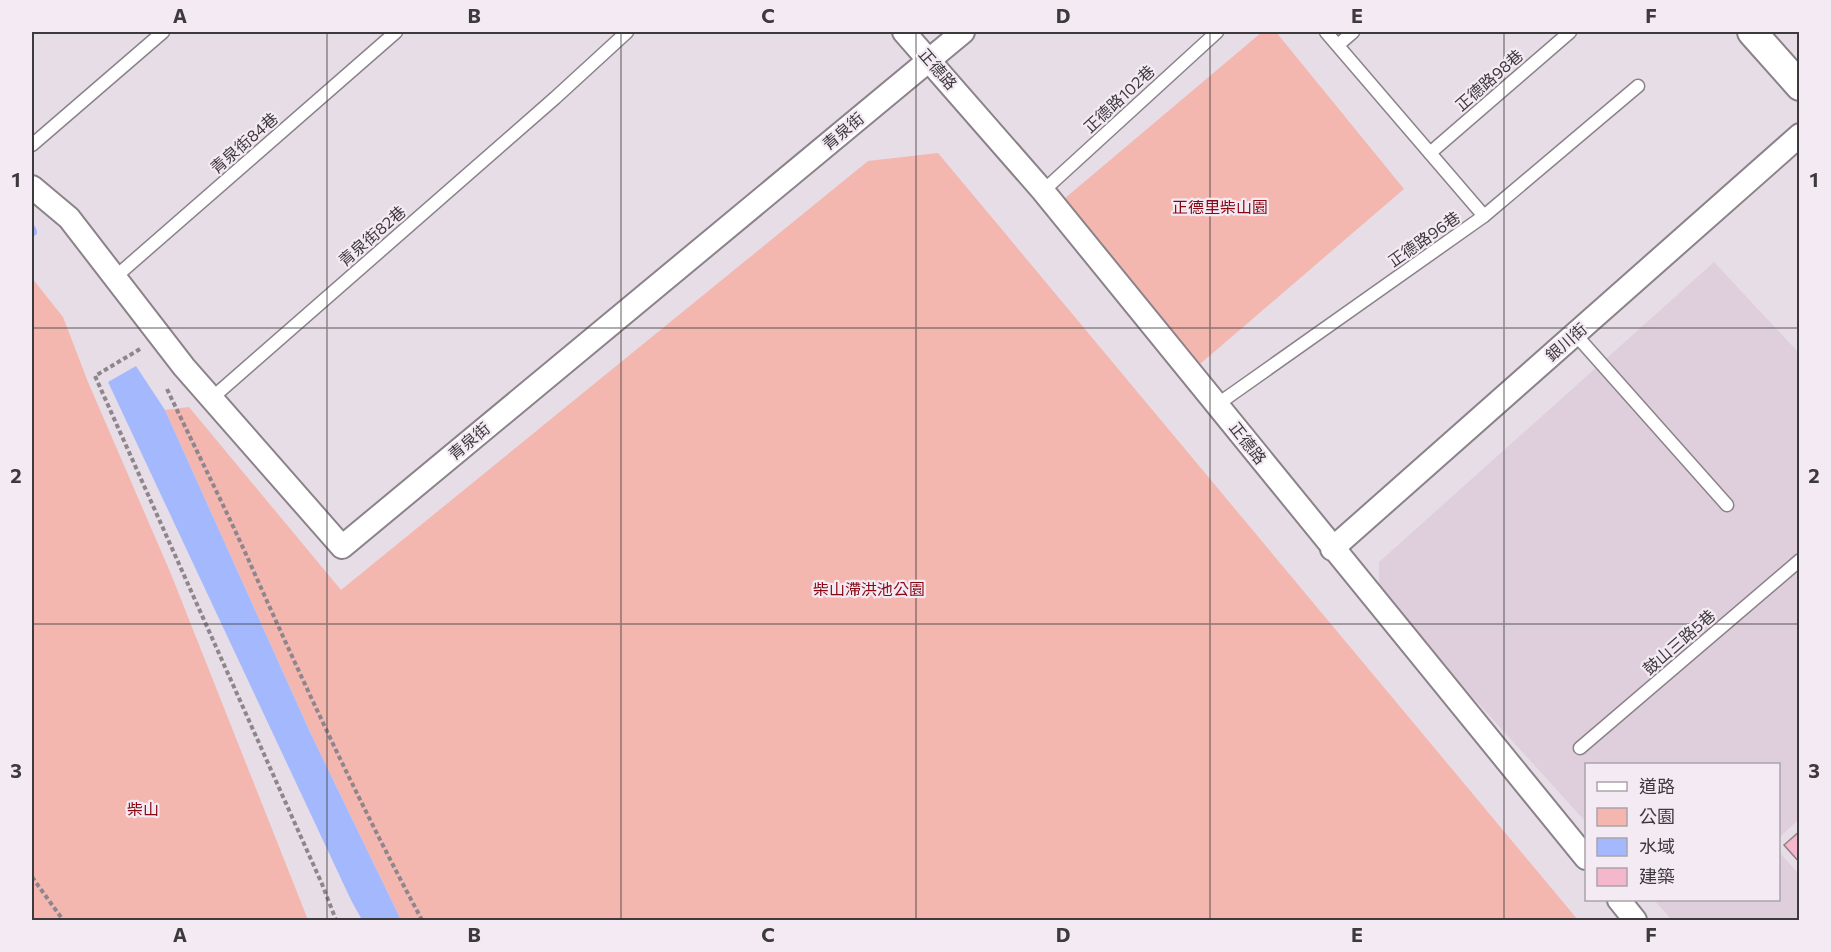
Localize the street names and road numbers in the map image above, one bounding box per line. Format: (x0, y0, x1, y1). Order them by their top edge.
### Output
street label: 正德路 (915, 44, 961, 93)
street label: 正德路98巷 (1451, 45, 1526, 114)
street label: 正德路102巷 (1079, 61, 1158, 136)
street label: 青泉街84巷 (206, 108, 281, 177)
street label: 青泉街 (818, 108, 867, 153)
street label: 青泉街82巷 (334, 201, 409, 270)
street label: 正德路96巷 (1384, 207, 1463, 270)
street label: 銀川街 (1541, 319, 1590, 365)
street label: 青泉街 (444, 418, 493, 463)
street label: 正德路 (1226, 418, 1271, 467)
street label: 鼓山三路5巷 (1639, 605, 1719, 678)

